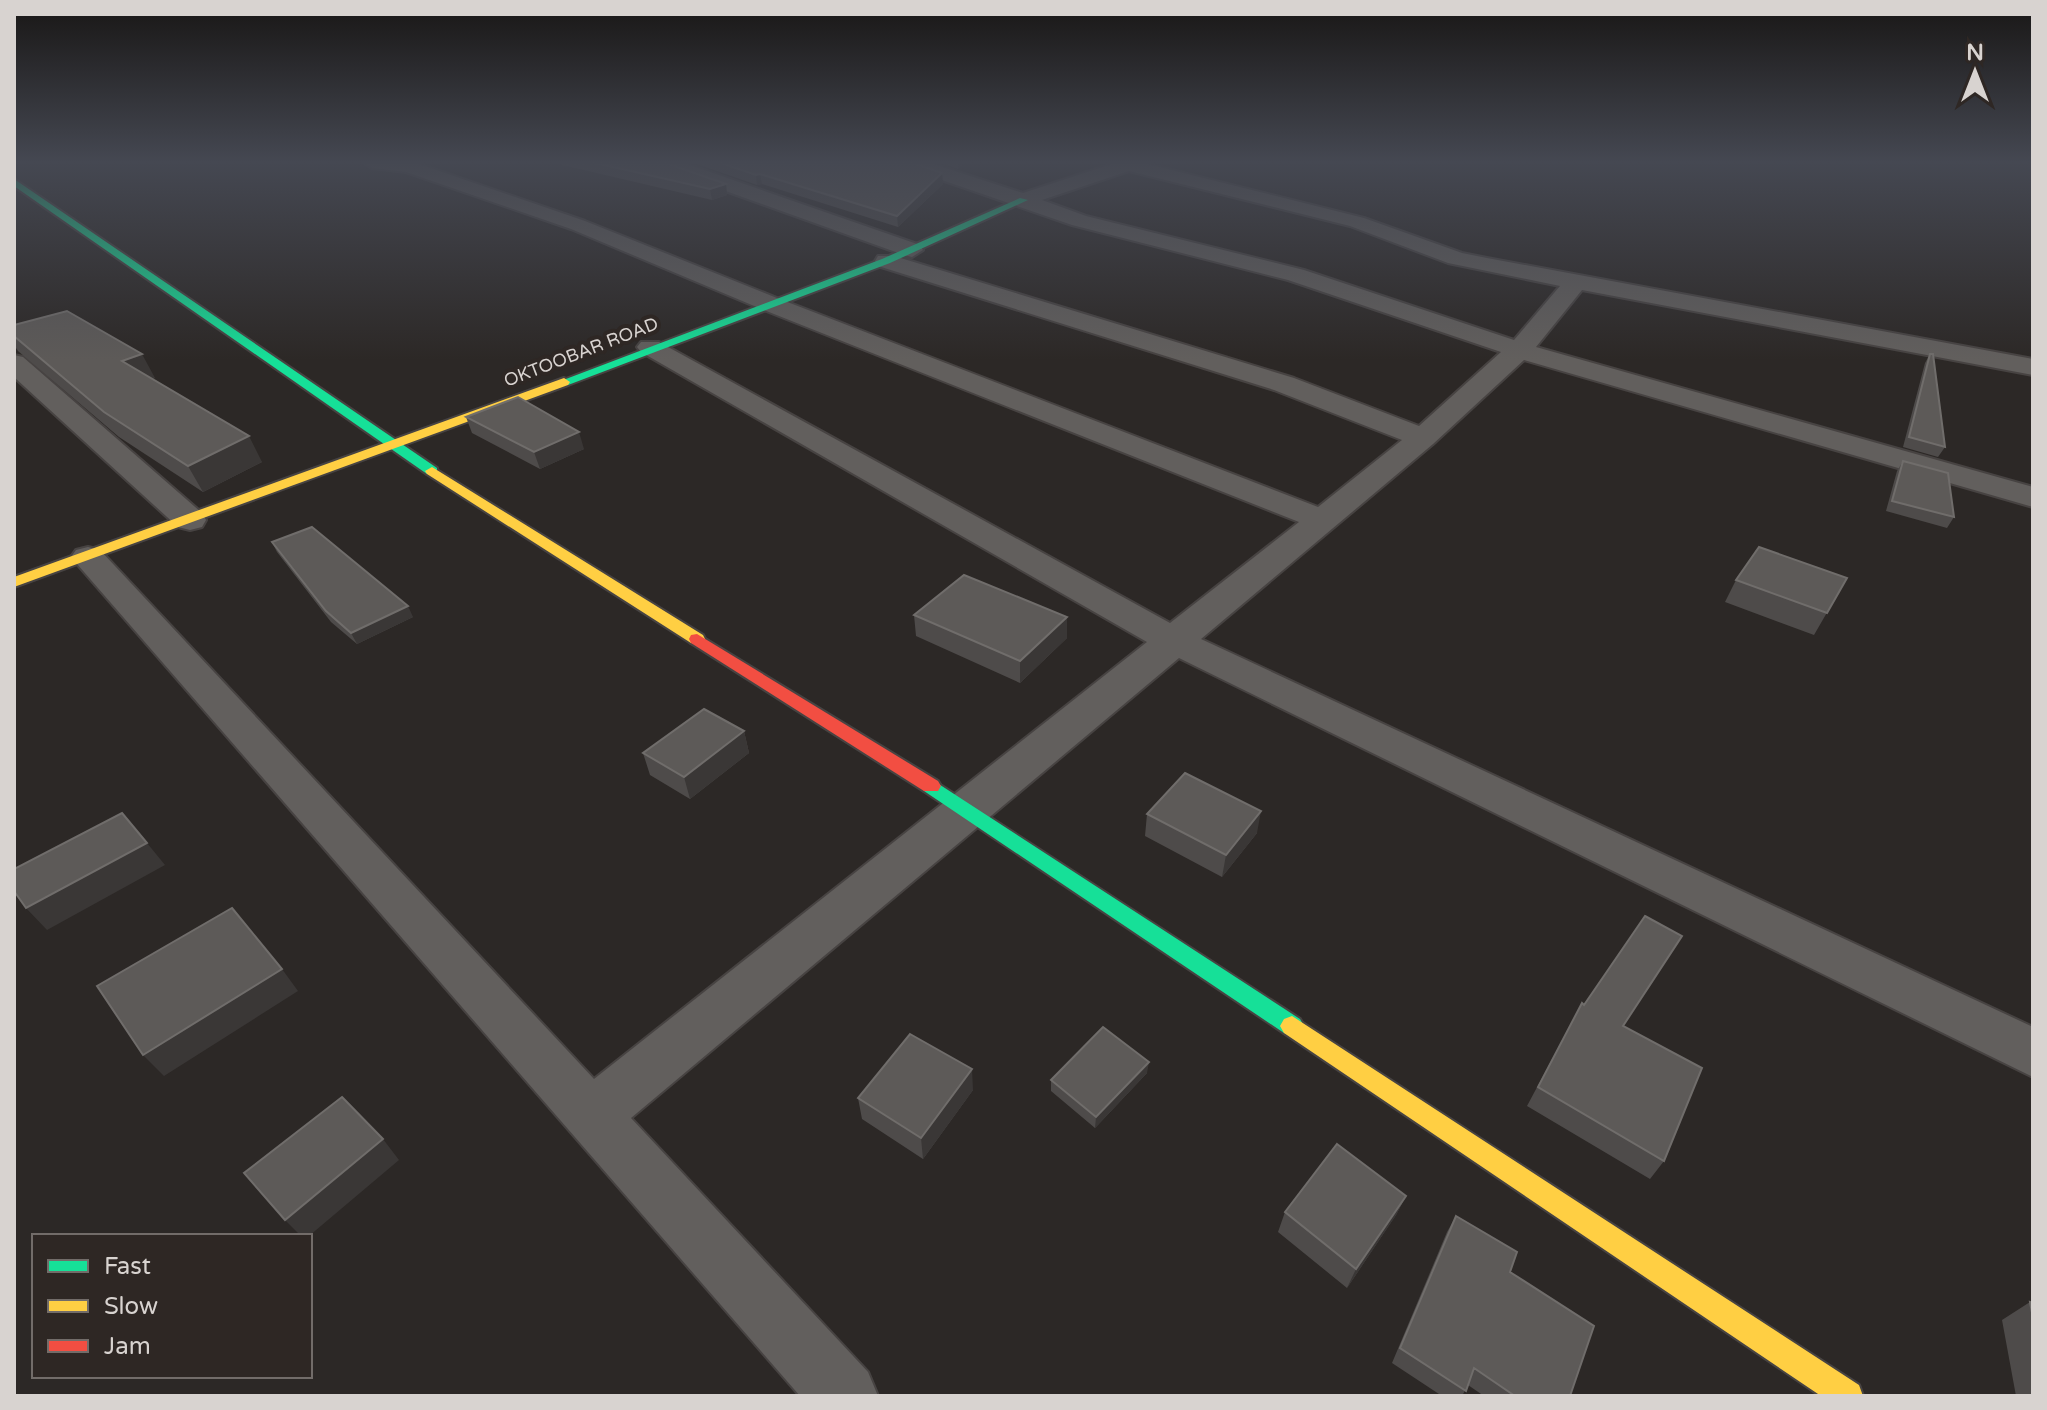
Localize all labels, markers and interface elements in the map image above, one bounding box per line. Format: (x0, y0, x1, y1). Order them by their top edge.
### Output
north arrow (1935, 32, 2015, 112)
text: N (1966, 40, 1984, 66)
street label: OKTOOBAR ROAD (501, 312, 661, 392)
legend (32, 1234, 312, 1378)
text: Fast (104, 1252, 151, 1281)
text: Slow (104, 1292, 158, 1321)
text: Jam (104, 1332, 151, 1361)

